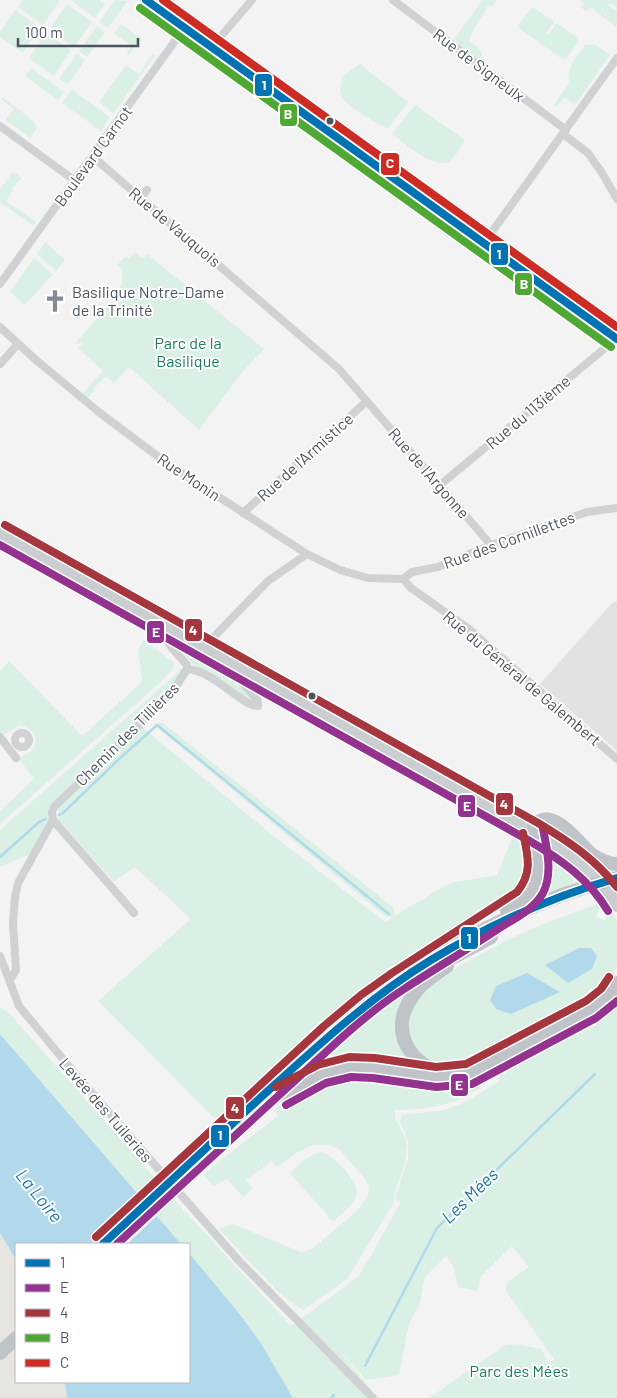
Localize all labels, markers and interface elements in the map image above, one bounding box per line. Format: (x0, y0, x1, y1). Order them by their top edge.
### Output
scale bar (18, 15, 138, 47)
text: 100 m (25, 23, 63, 41)
street label: Rue de Signeulx (430, 24, 529, 105)
line badge: 1 (254, 73, 273, 97)
text: 1 (262, 76, 267, 93)
street label: Boulevard Carnot (50, 102, 135, 209)
line badge: B (279, 103, 298, 127)
text: B (284, 105, 292, 122)
unlabelled marker (325, 116, 335, 126)
line badge: C (380, 152, 400, 176)
text: C (386, 154, 394, 171)
street label: Rue de Vauquois (126, 183, 225, 270)
line badge: 1 (490, 242, 509, 266)
text: 1 (497, 245, 502, 262)
line badge: B (514, 272, 533, 296)
text: B (520, 275, 528, 292)
place label: Basilique Notre-Dame de la Trinité (72, 282, 224, 319)
church icon: Basilique Notre-Dame de la Trinité (42, 288, 68, 314)
park label: Parc de la Basilique (154, 333, 222, 370)
street label: Rue du 113ième (482, 371, 574, 452)
street label: Rue de l'Armistice (253, 409, 357, 505)
street label: Rue de l'Argonne (385, 424, 474, 522)
street label: Rue Monin (154, 449, 224, 504)
street label: Rue des Cornillettes (441, 507, 577, 572)
street label: Rue du Général de Galembert (440, 606, 605, 749)
line badge: 4 (184, 618, 203, 642)
line badge: E (146, 620, 165, 644)
text: 4 (189, 621, 197, 638)
text: E (152, 623, 160, 640)
street label: Chemin des Tillières (71, 678, 182, 789)
unlabelled marker (307, 691, 317, 701)
line badge: 4 (495, 792, 514, 816)
line badge: E (457, 794, 476, 818)
text: 4 (500, 795, 508, 812)
text: E (463, 797, 471, 814)
line badge: 1 (460, 926, 479, 950)
text: 1 (467, 929, 472, 946)
street label: Levée des Tuileries (56, 1054, 157, 1166)
line badge: E (450, 1073, 469, 1097)
text: E (455, 1076, 463, 1093)
line badge: 4 (225, 1096, 245, 1120)
text: 4 (231, 1099, 239, 1116)
line badge: 1 (210, 1124, 230, 1148)
text: 1 (218, 1126, 223, 1143)
water label: Les Mées (436, 1163, 502, 1228)
water label: La Loire (12, 1164, 68, 1227)
legend (15, 1243, 190, 1383)
text: 1 (60, 1253, 65, 1271)
text: E (60, 1278, 69, 1296)
text: 4 (60, 1303, 68, 1321)
text: B (60, 1328, 69, 1346)
text: C (60, 1353, 69, 1371)
park label: Parc des Mées (470, 1361, 568, 1380)

